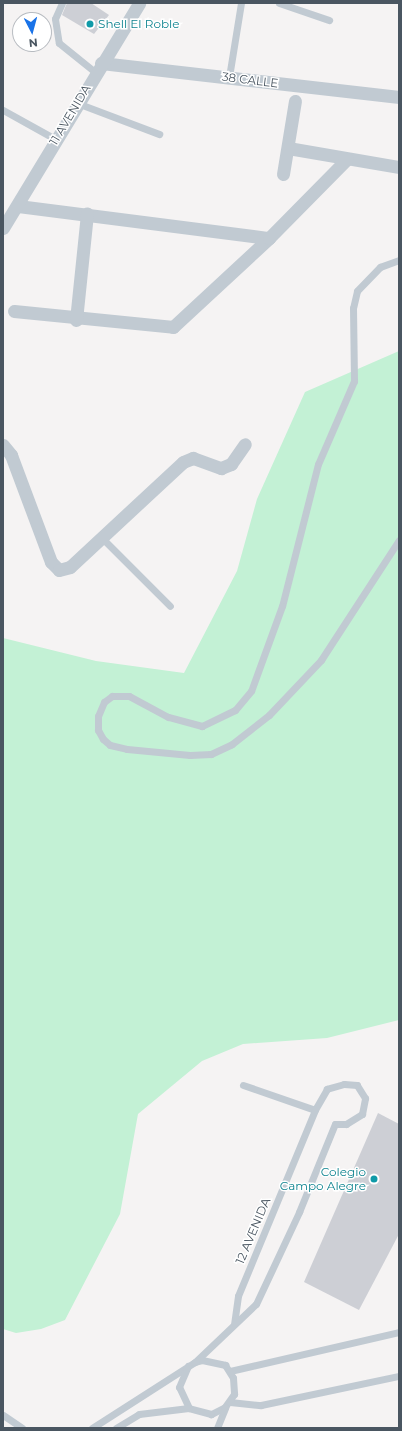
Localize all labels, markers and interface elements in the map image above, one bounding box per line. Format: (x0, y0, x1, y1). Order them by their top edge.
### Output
north arrow (12, 12, 52, 52)
place label: Shell El Roble (98, 17, 180, 31)
marker: Shell El Roble (85, 19, 95, 29)
text: N (28, 36, 38, 50)
street label: 38 CALLE (221, 69, 279, 91)
street label: 11 AVENIDA (46, 82, 94, 148)
place label: Colegio Campo Alegre (280, 1165, 366, 1193)
marker: Colegio Campo Alegre (369, 1174, 379, 1184)
street label: 12 AVENIDA (233, 1196, 273, 1266)

